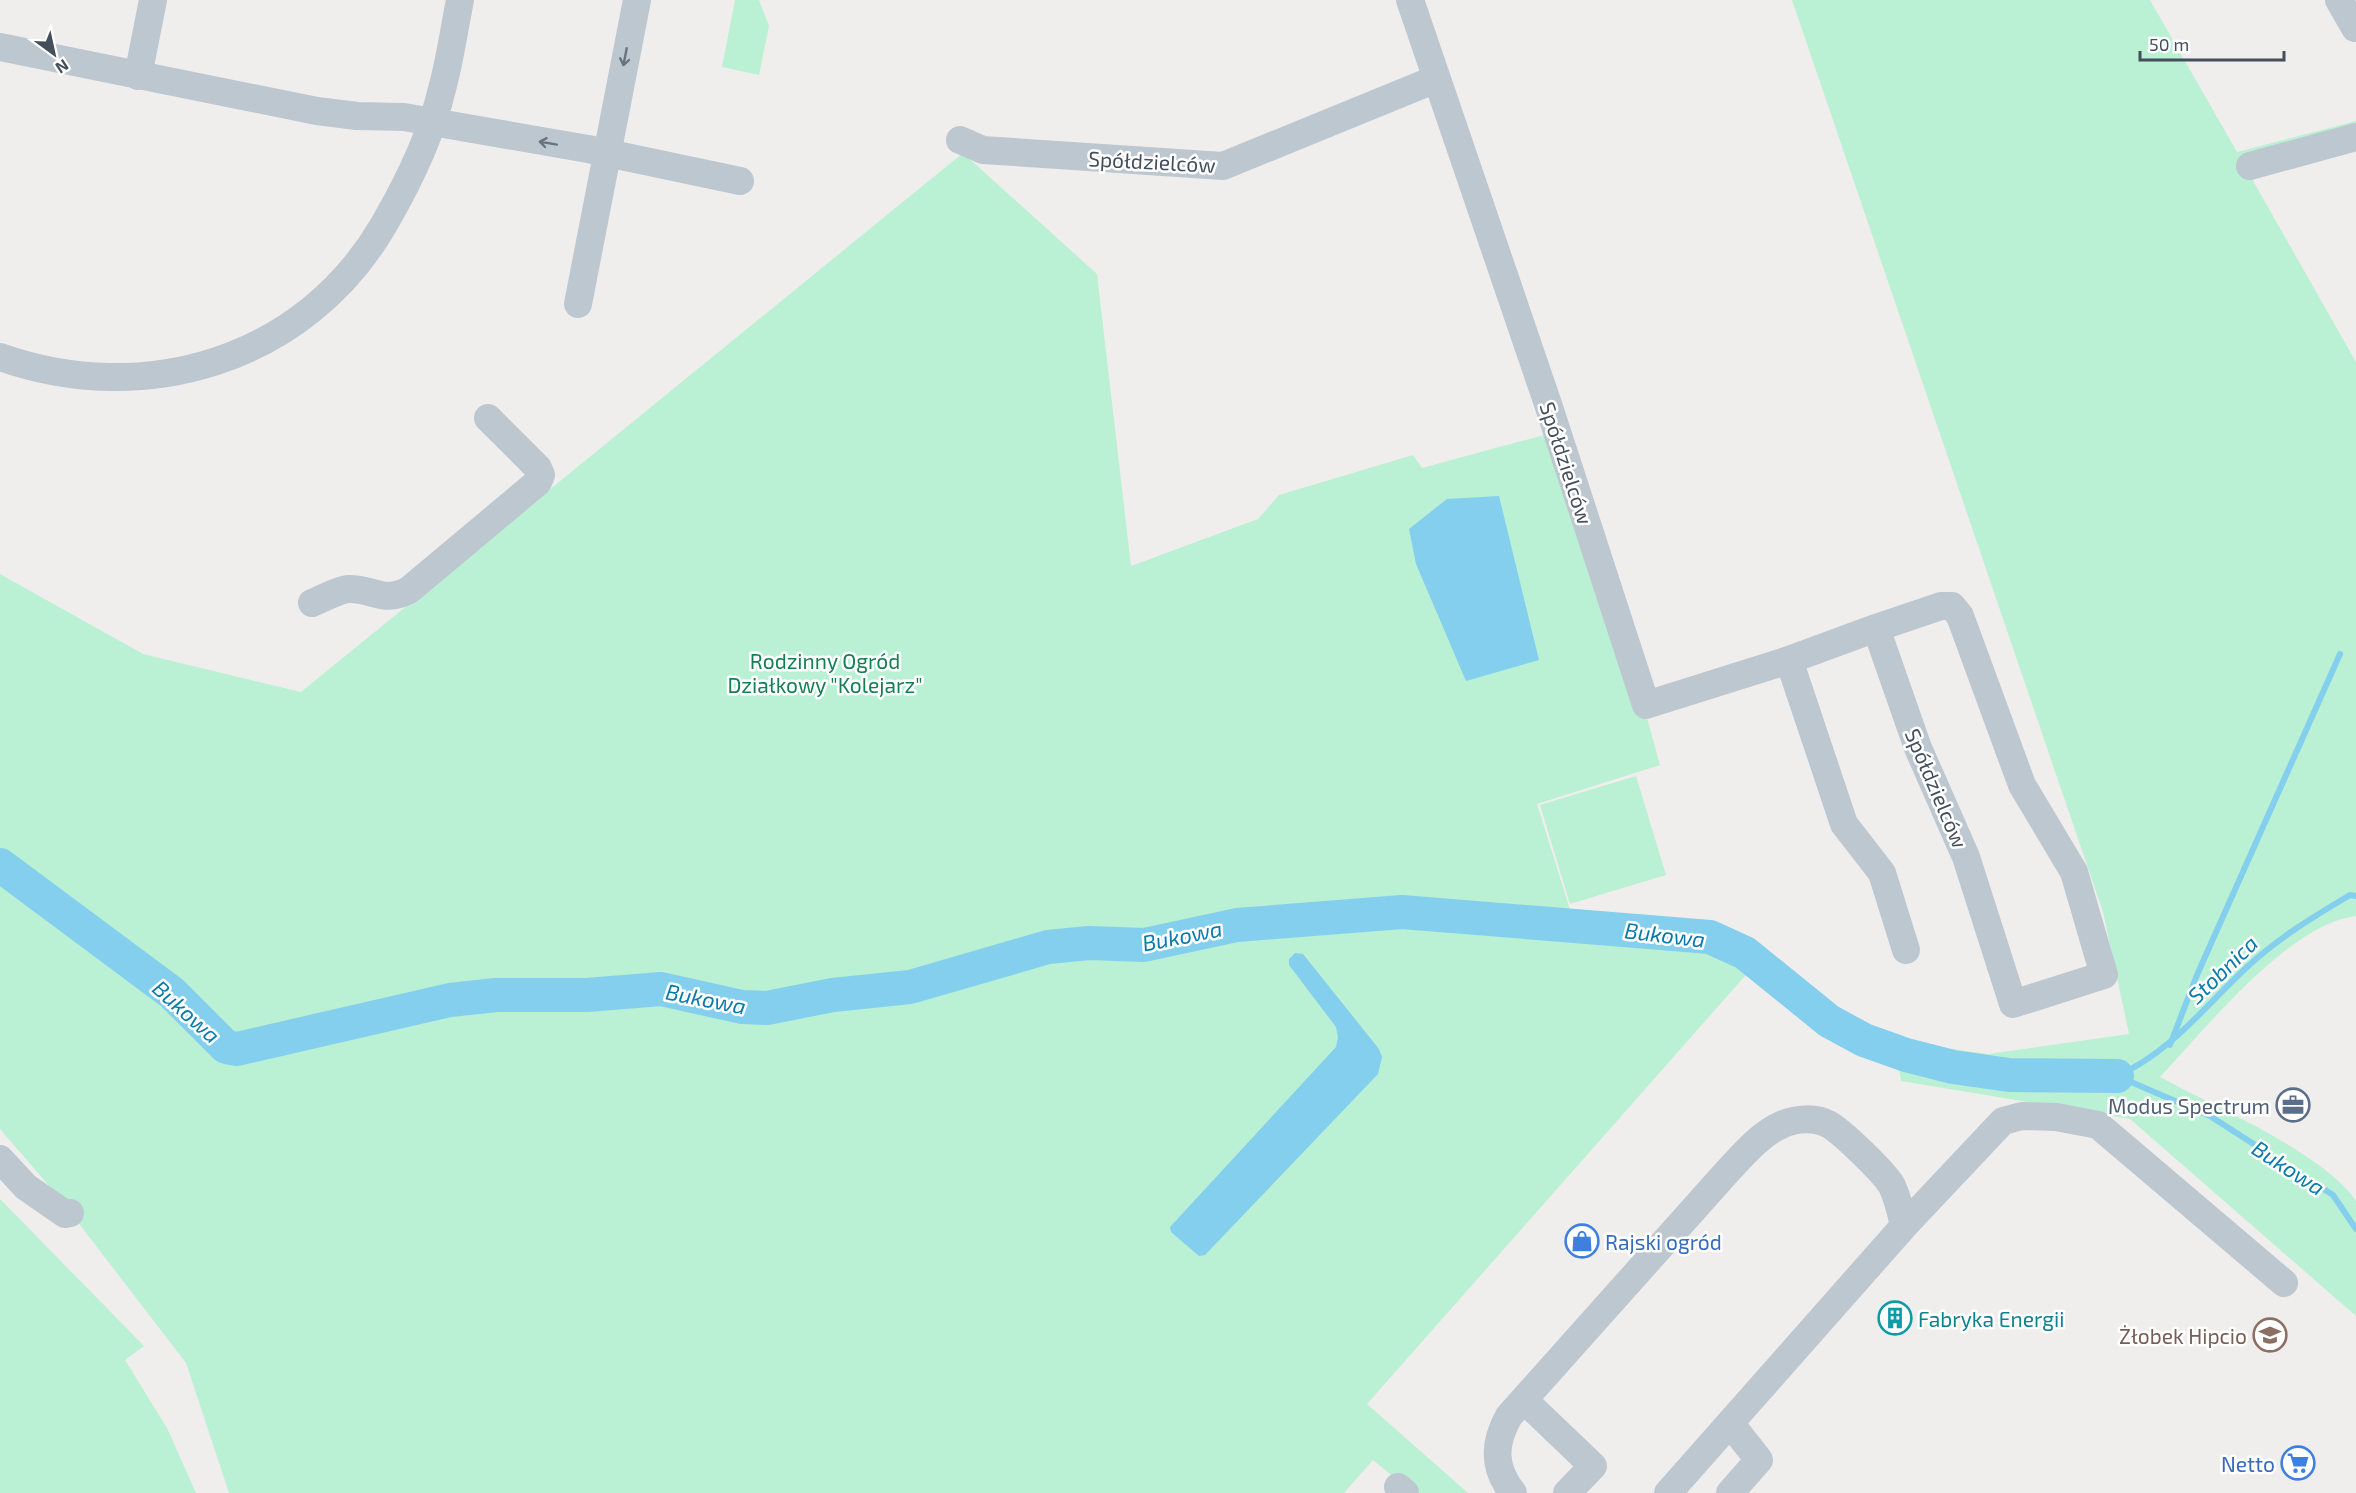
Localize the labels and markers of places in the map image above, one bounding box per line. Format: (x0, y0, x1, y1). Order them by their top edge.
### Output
office icon: Modus Spectrum (2275, 1087, 2311, 1123)
place label: Modus Spectrum (2108, 1093, 2270, 1118)
shop icon: Rajski ogród (1564, 1223, 1600, 1259)
place label: Rajski ogród (1605, 1229, 1722, 1255)
building icon: Fabryka Energii (1877, 1300, 1913, 1336)
place label: Fabryka Energii (1918, 1306, 2064, 1331)
school or university icon: Żłobek Hipcio (2252, 1317, 2288, 1353)
place label: Żłobek Hipcio (2119, 1323, 2247, 1348)
supermarket icon: Netto (2280, 1445, 2316, 1481)
place label: Netto (2221, 1451, 2275, 1476)

